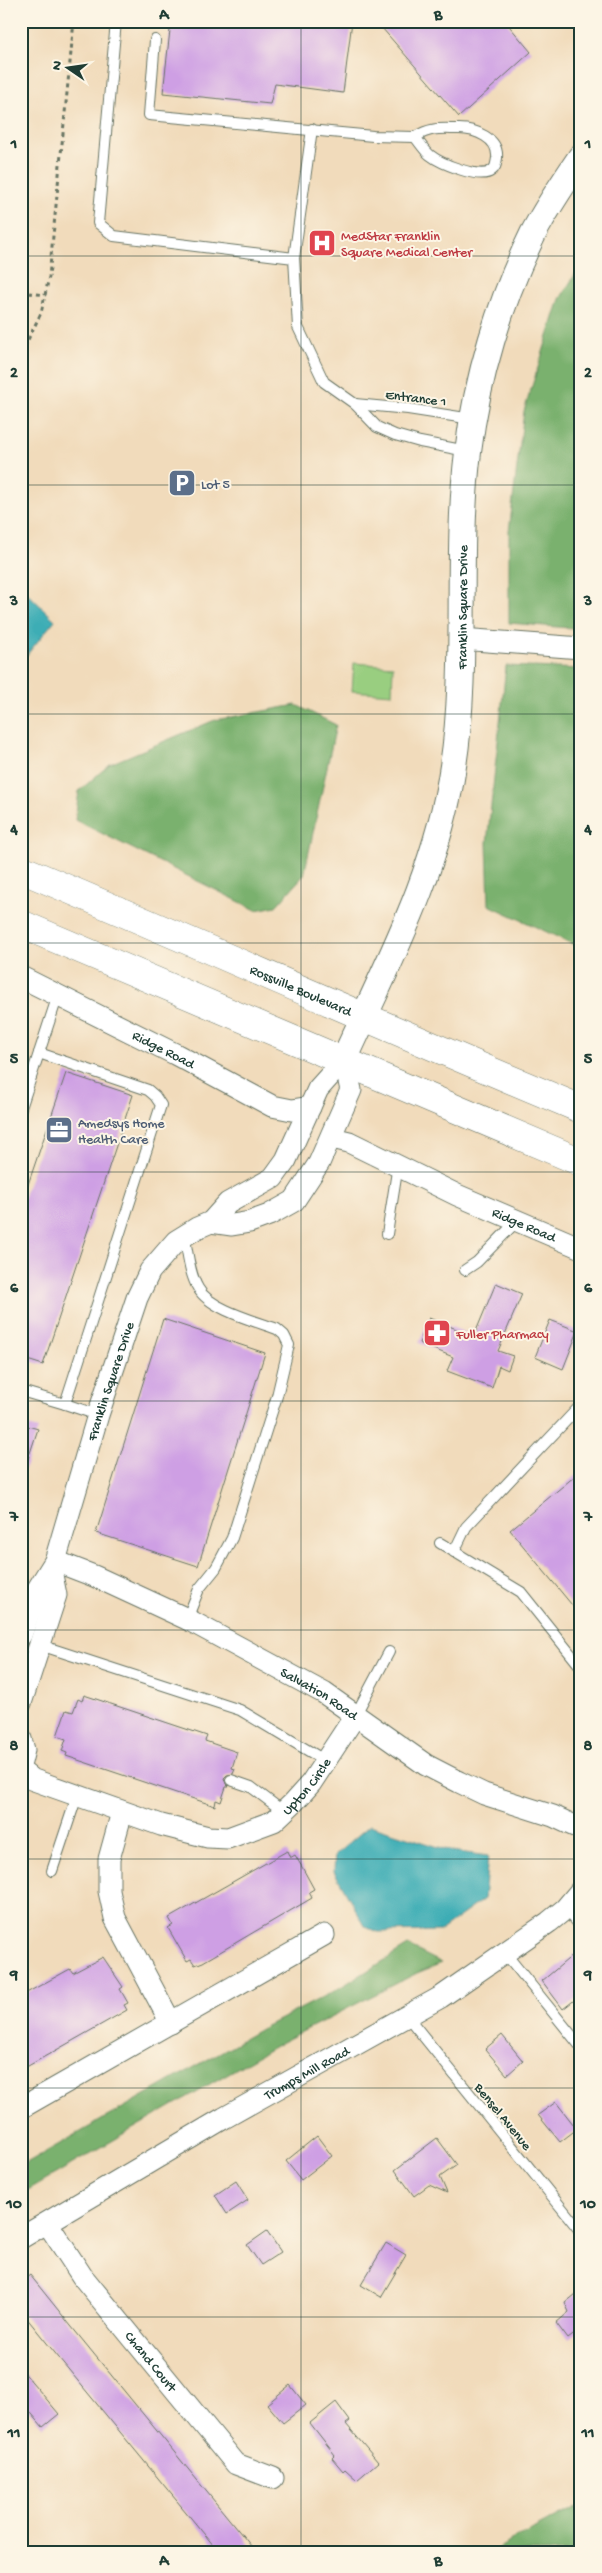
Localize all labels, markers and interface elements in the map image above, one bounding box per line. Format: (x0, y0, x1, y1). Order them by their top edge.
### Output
text: A (158, 7, 170, 26)
text: B (433, 7, 443, 26)
north arrow (42, 42, 92, 92)
text: N (48, 59, 67, 72)
text: 1 (10, 136, 17, 155)
text: 1 (584, 136, 591, 155)
hospital icon: MedStar Franklin Square Medical Center (307, 228, 337, 258)
place label: MedStar Franklin Square Medical Center (341, 229, 473, 262)
text: 2 (10, 365, 18, 384)
text: 2 (584, 365, 592, 384)
street label: Entrance 1 (384, 387, 447, 412)
parking icon: Lot 5 (167, 468, 197, 498)
place label: Lot 5 (201, 477, 230, 494)
street label: Franklin Square Drive (455, 544, 473, 671)
text: 3 (9, 593, 18, 612)
text: 3 (583, 593, 592, 612)
text: 4 (9, 822, 18, 841)
text: 4 (583, 822, 592, 841)
street label: Rossville Boulevard (247, 962, 355, 1022)
street label: Ridge Road (129, 1028, 199, 1075)
text: 5 (10, 1051, 19, 1070)
text: 5 (584, 1051, 593, 1070)
office icon: Amedsys Home Health Care (44, 1115, 74, 1145)
place label: Amedsys Home Health Care (78, 1116, 165, 1149)
street label: Ridge Road (489, 1205, 559, 1248)
text: 6 (10, 1280, 19, 1299)
text: 6 (584, 1280, 593, 1299)
pharmacy icon: Fuller Pharmacy (422, 1318, 452, 1348)
street label: Franklin Square Drive (85, 1319, 140, 1444)
place label: Fuller Pharmacy (455, 1327, 549, 1344)
text: 7 (9, 1509, 19, 1528)
text: 7 (583, 1509, 593, 1528)
street label: Salvation Road (277, 1665, 362, 1726)
text: 8 (10, 1738, 19, 1757)
text: 8 (584, 1738, 593, 1757)
street label: Upton Circle (280, 1755, 337, 1820)
text: 9 (9, 1967, 18, 1986)
text: 9 (583, 1967, 592, 1986)
street label: Trumps Mill Road (261, 2043, 355, 2105)
street label: Bensel Avenue (469, 2080, 535, 2155)
text: 10 (5, 2196, 22, 2215)
text: 10 (579, 2196, 596, 2215)
street label: Chand Court (120, 2329, 180, 2397)
text: 11 (7, 2425, 20, 2444)
text: 11 (581, 2425, 594, 2444)
text: A (158, 2553, 170, 2572)
text: B (433, 2553, 443, 2572)

